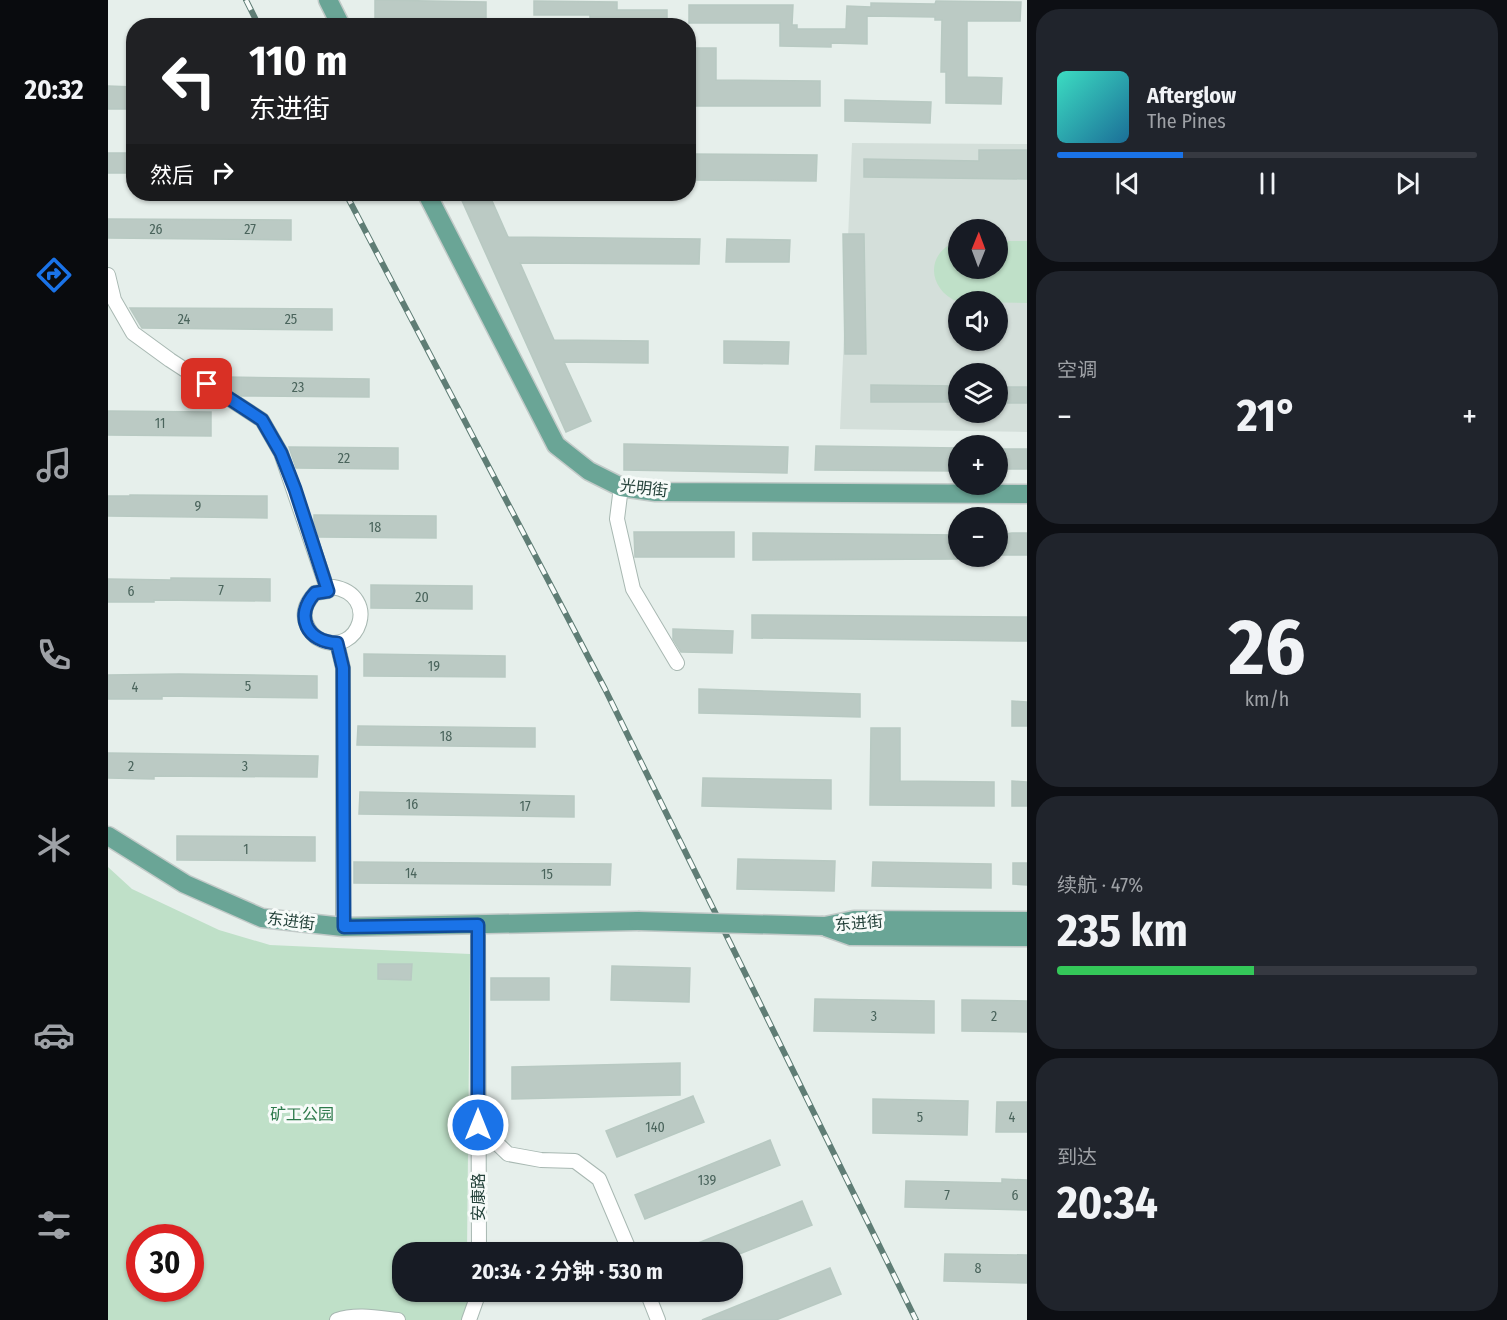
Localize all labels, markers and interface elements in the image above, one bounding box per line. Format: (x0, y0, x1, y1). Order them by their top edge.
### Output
text: 110 m (249, 36, 348, 86)
icon: left (150, 42, 228, 120)
text: 20:32 (25, 74, 83, 106)
text: Afterglow (1147, 82, 1236, 109)
text: 东进街 (249, 93, 330, 125)
text: The Pines (1147, 109, 1226, 133)
icon: right (206, 156, 239, 189)
text: 然后 (150, 162, 194, 189)
icon: previous (1111, 167, 1144, 200)
icon: pause (1251, 167, 1284, 200)
icon: next (1391, 167, 1424, 200)
north arrow (948, 219, 1008, 279)
map controls (948, 219, 1008, 567)
house number: 26 (149, 221, 163, 238)
house number: 27 (244, 221, 256, 238)
icon: directions (33, 254, 75, 296)
button: sound (948, 291, 1008, 351)
house number: 24 (178, 311, 191, 328)
house number: 25 (285, 311, 297, 328)
pin (181, 358, 232, 409)
text: 空调 (1057, 358, 1097, 382)
button: layers (948, 363, 1008, 423)
icon: arrive (190, 367, 223, 400)
house number: 23 (292, 379, 304, 396)
text: 21° (1237, 389, 1297, 443)
text: − (1057, 397, 1072, 437)
text: + (1462, 397, 1477, 437)
house number: 11 (155, 415, 165, 432)
button: + (948, 435, 1008, 495)
icon: music (33, 444, 75, 486)
house number: 22 (338, 450, 350, 467)
street label: 光明街 (619, 476, 669, 500)
house number: 9 (195, 498, 202, 515)
button: − (948, 507, 1008, 567)
house number: 18 (369, 519, 381, 536)
house number: 7 (218, 582, 224, 599)
house number: 6 (128, 583, 135, 600)
house number: 20 (415, 589, 429, 606)
text: 26 (1229, 601, 1305, 695)
icon: phone (33, 634, 75, 676)
house number: 19 (428, 658, 440, 675)
house number: 5 (245, 678, 251, 695)
house number: 4 (132, 679, 139, 696)
text: km/h (1245, 687, 1289, 711)
house number: 18 (440, 728, 452, 745)
house number: 2 (128, 758, 134, 775)
house number: 3 (242, 758, 248, 775)
house number: 16 (406, 796, 418, 813)
house number: 17 (519, 798, 531, 815)
icon: climate (33, 824, 75, 866)
house number: 1 (243, 841, 249, 858)
house number: 14 (405, 865, 417, 882)
house number: 15 (541, 866, 553, 883)
text: 续航 · 47% (1057, 873, 1143, 897)
text: 235 km (1057, 904, 1188, 958)
street label: 东进街 (266, 909, 316, 933)
street label: 东进街 (834, 911, 884, 935)
house number: 3 (871, 1008, 877, 1025)
house number: 2 (991, 1008, 997, 1025)
icon: car (33, 1014, 75, 1056)
position arrow (446, 1093, 510, 1157)
park label: 矿工公园 (270, 1105, 334, 1124)
house number: 5 (917, 1109, 923, 1126)
house number: 4 (1009, 1109, 1016, 1126)
house number: 140 (645, 1119, 665, 1136)
text: 到达 (1057, 1145, 1097, 1169)
house number: 139 (698, 1172, 716, 1189)
street label: 安康路 (469, 1173, 488, 1221)
text: 20:34 (1057, 1176, 1158, 1230)
house number: 7 (944, 1187, 950, 1204)
house number: 6 (1012, 1187, 1019, 1204)
icon: filters (33, 1204, 75, 1246)
speed limit sign: 30 (126, 1224, 204, 1302)
text: 20:34 · 2 分钟 · 530 m (472, 1258, 663, 1285)
house number: 8 (975, 1260, 982, 1277)

